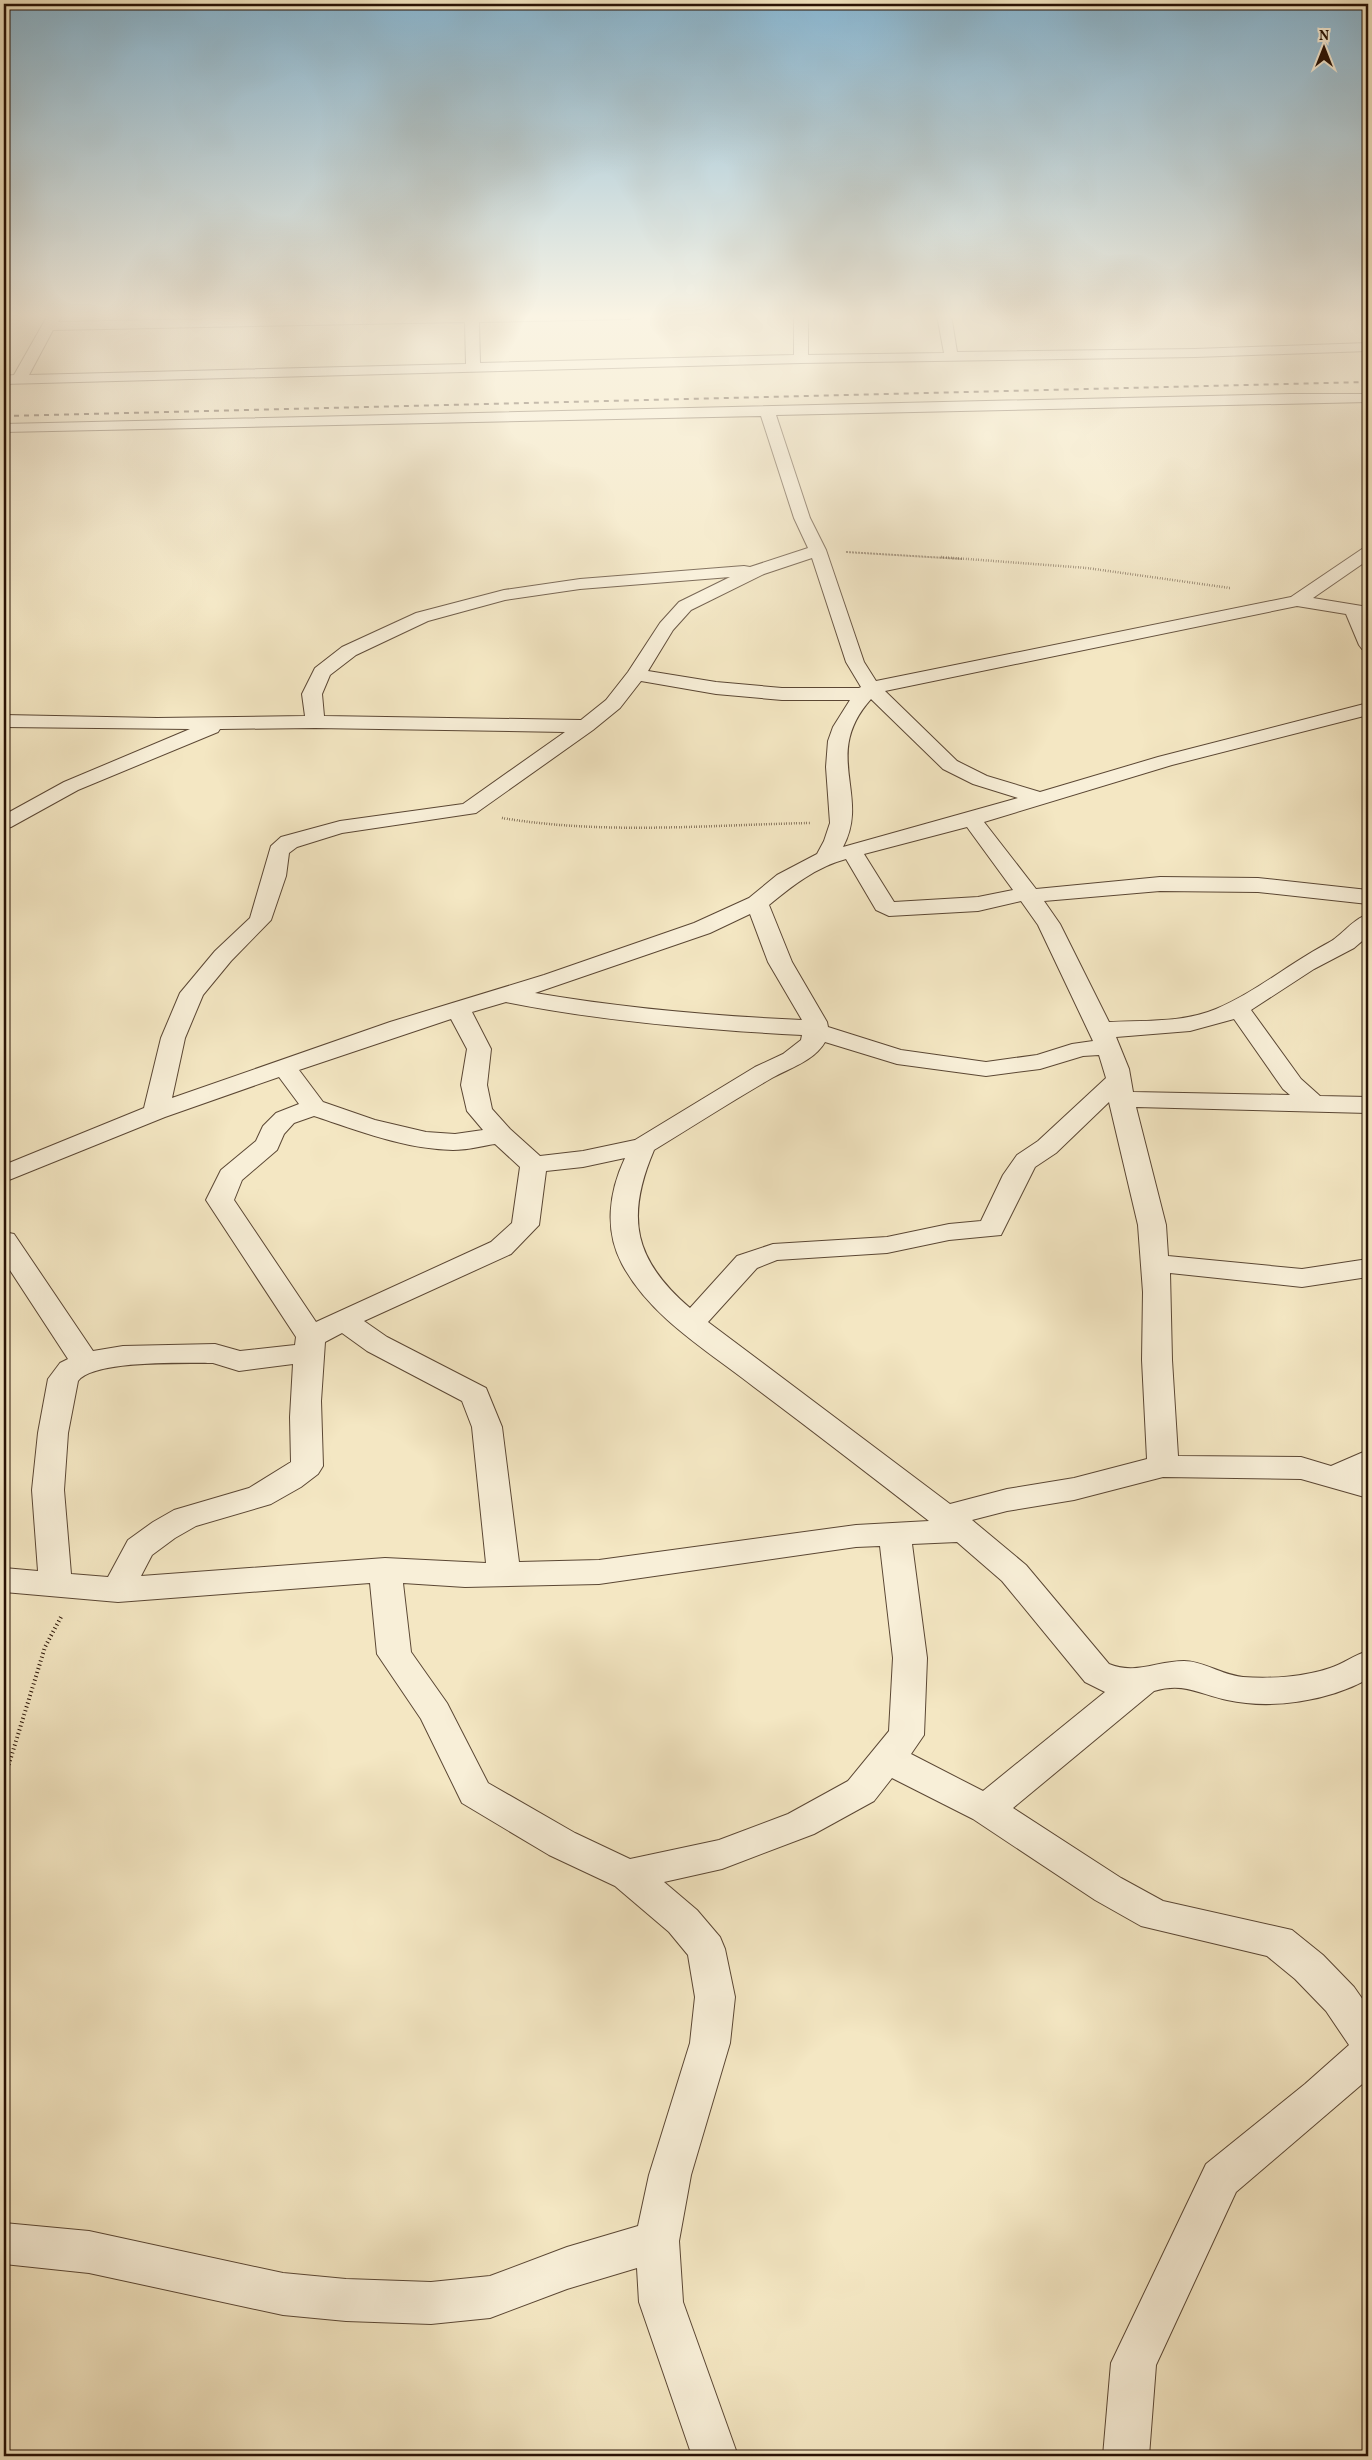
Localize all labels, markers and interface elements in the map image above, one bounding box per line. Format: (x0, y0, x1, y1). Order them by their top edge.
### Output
north arrow (1300, 22, 1350, 72)
text: N (1319, 27, 1329, 46)

